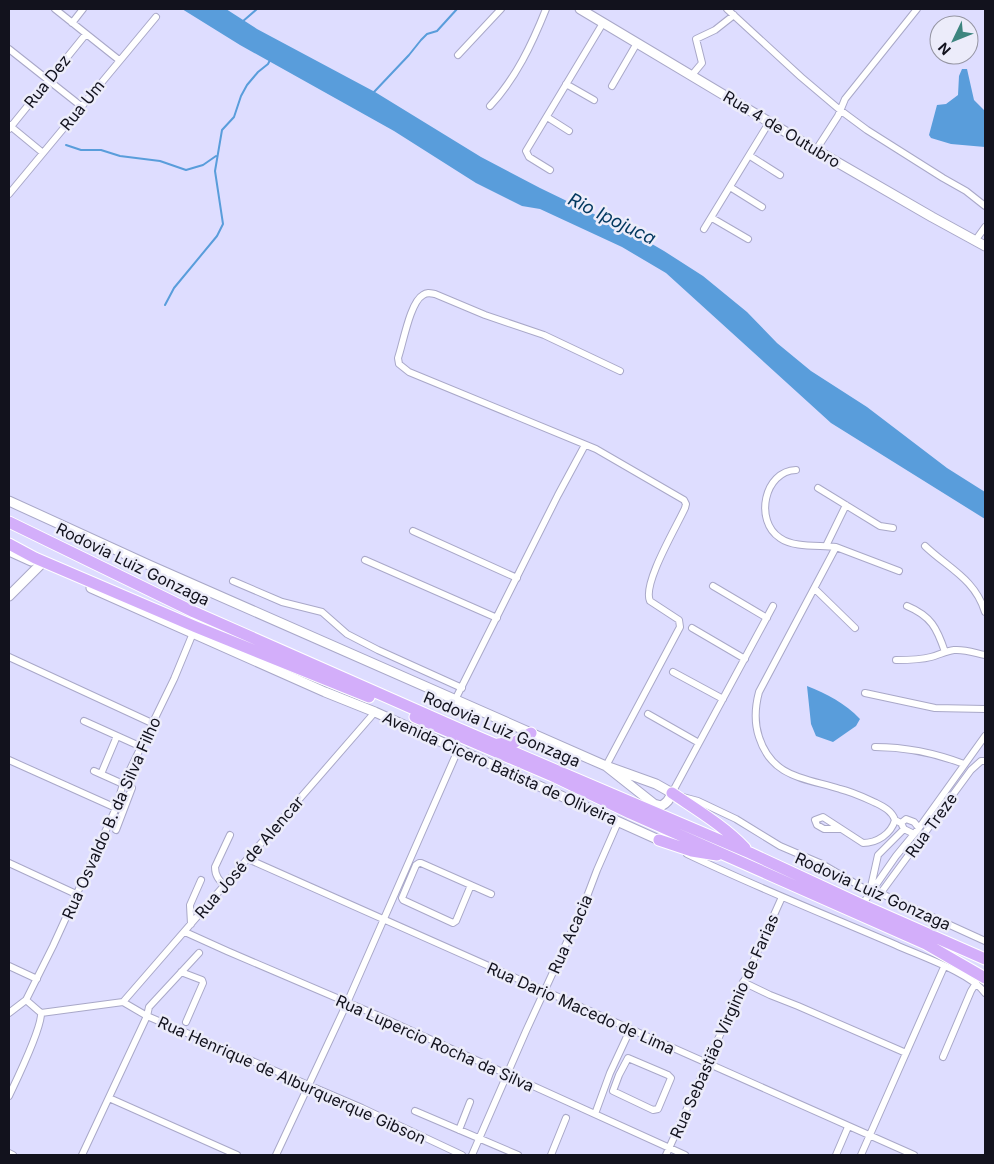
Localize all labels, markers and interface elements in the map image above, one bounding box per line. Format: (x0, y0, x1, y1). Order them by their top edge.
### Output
north arrow (929, 15, 979, 65)
text: N (934, 40, 954, 59)
street label: Rua Dez (19, 50, 75, 112)
street label: Rua Um (56, 76, 108, 134)
street label: Rua 4 de Outubro (720, 86, 844, 172)
water label: Rio Ipojuca (565, 188, 659, 249)
street label: Rodovia Luiz Gonzaga (53, 518, 213, 610)
street label: Rodovia Luiz Gonzaga (421, 687, 583, 771)
street label: Avenida Cicero Batista de Oliveira (380, 707, 620, 829)
street label: Rua Osvaldo B. da Silva Filho (57, 714, 165, 922)
street label: Rua Treze (901, 789, 961, 861)
street label: Rua José de Alencar (190, 792, 308, 922)
street label: Rodovia Luiz Gonzaga (792, 848, 954, 934)
street label: Rua Acacia (544, 891, 596, 977)
street label: Rua Sebastião Virginio de Farias (665, 911, 783, 1141)
street label: Rua Dario Macedo de Lima (484, 958, 678, 1058)
street label: Rua Lupercio Rocha da Silva (333, 990, 537, 1096)
street label: Rua Henrique de Alburquerque Gibson (155, 1012, 429, 1148)

